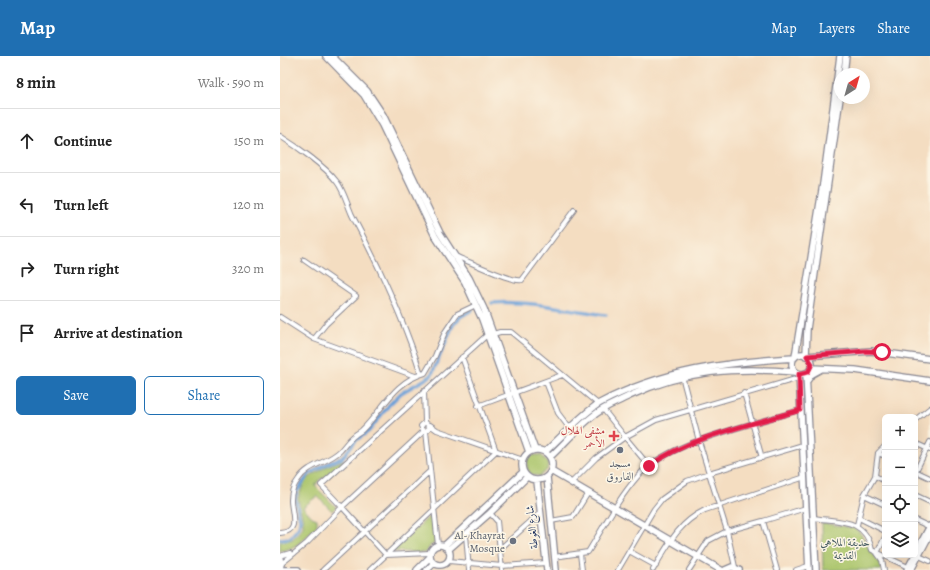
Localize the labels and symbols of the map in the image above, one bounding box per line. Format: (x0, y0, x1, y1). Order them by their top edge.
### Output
north arrow (834, 68, 870, 104)
route start (873, 343, 891, 361)
place label: مشفى الهلال الأحمر (561, 423, 605, 451)
marker: مشفى الهلال الأحمر (608, 430, 620, 442)
marker: مسجد الفاروق (615, 445, 625, 455)
place label: مسجد الفاروق (606, 456, 634, 484)
route end (640, 457, 658, 475)
street label: شارع الغوطة (522, 504, 544, 550)
place label: Al- Khayrat Mosque (454, 528, 505, 556)
park label: حديقة الملاهي القديمة (820, 535, 870, 563)
marker: Al- Khayrat Mosque (508, 536, 518, 546)

